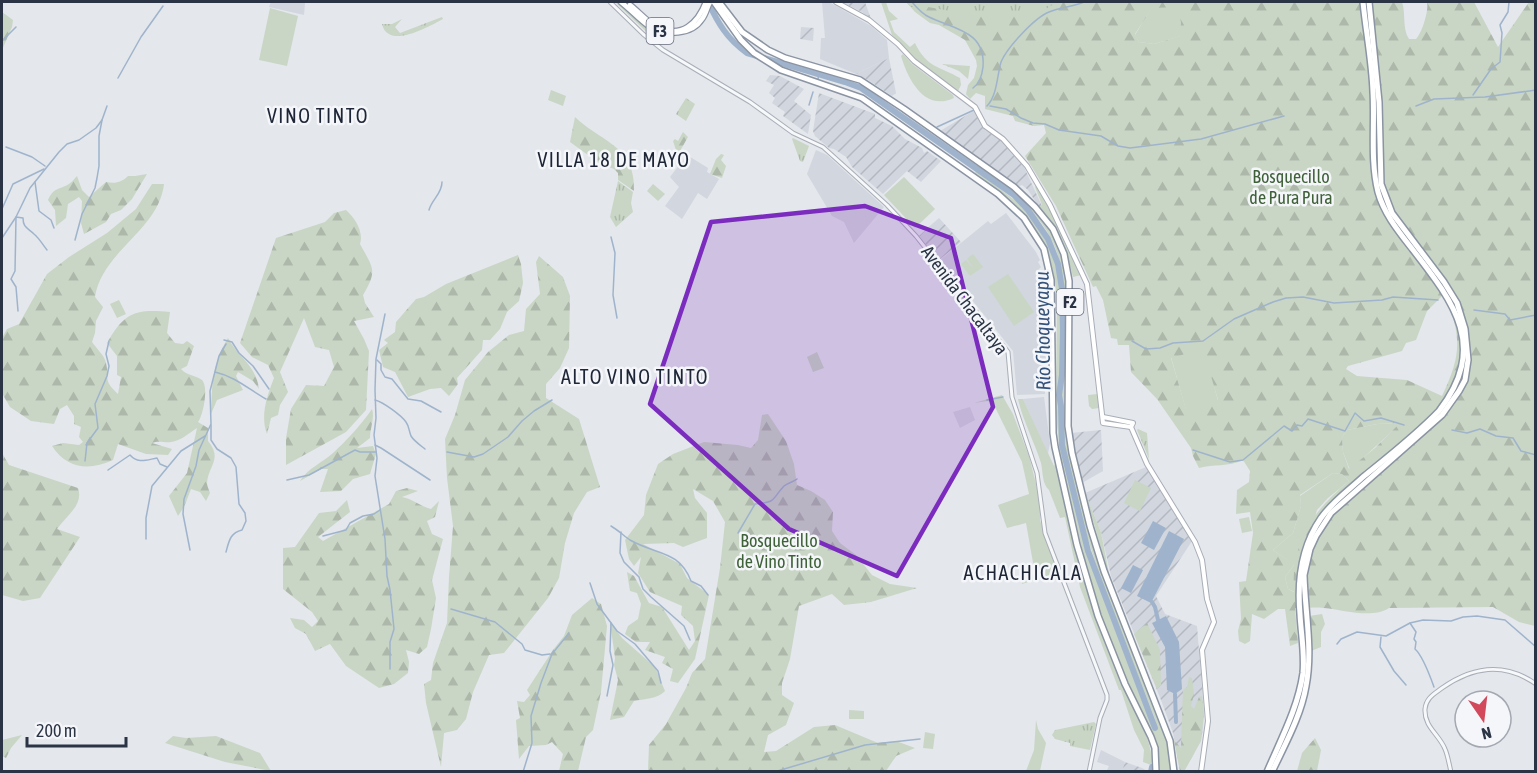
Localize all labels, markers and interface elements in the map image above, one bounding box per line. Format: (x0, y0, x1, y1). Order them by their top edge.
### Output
road number: F3 (646, 18, 674, 44)
district label: VINO TINTO (267, 104, 369, 127)
district label: VILLA 18 DE MAYO (537, 148, 691, 171)
park label: Bosquecillo de Pura Pura (1249, 166, 1333, 208)
street label: Avenida Chacaltaya (917, 242, 1013, 358)
water label: Río Choqueyapu (1029, 271, 1055, 391)
road number: F2 (1056, 289, 1084, 315)
district label: ALTO VINO TINTO (561, 365, 709, 388)
park label: Bosquecillo de Vino Tinto (736, 530, 822, 572)
district label: ACHACHICALA (964, 561, 1082, 584)
north arrow (1453, 689, 1513, 749)
scale bar (27, 710, 126, 748)
text: 200 m (36, 720, 77, 741)
text: N (1480, 724, 1493, 743)

